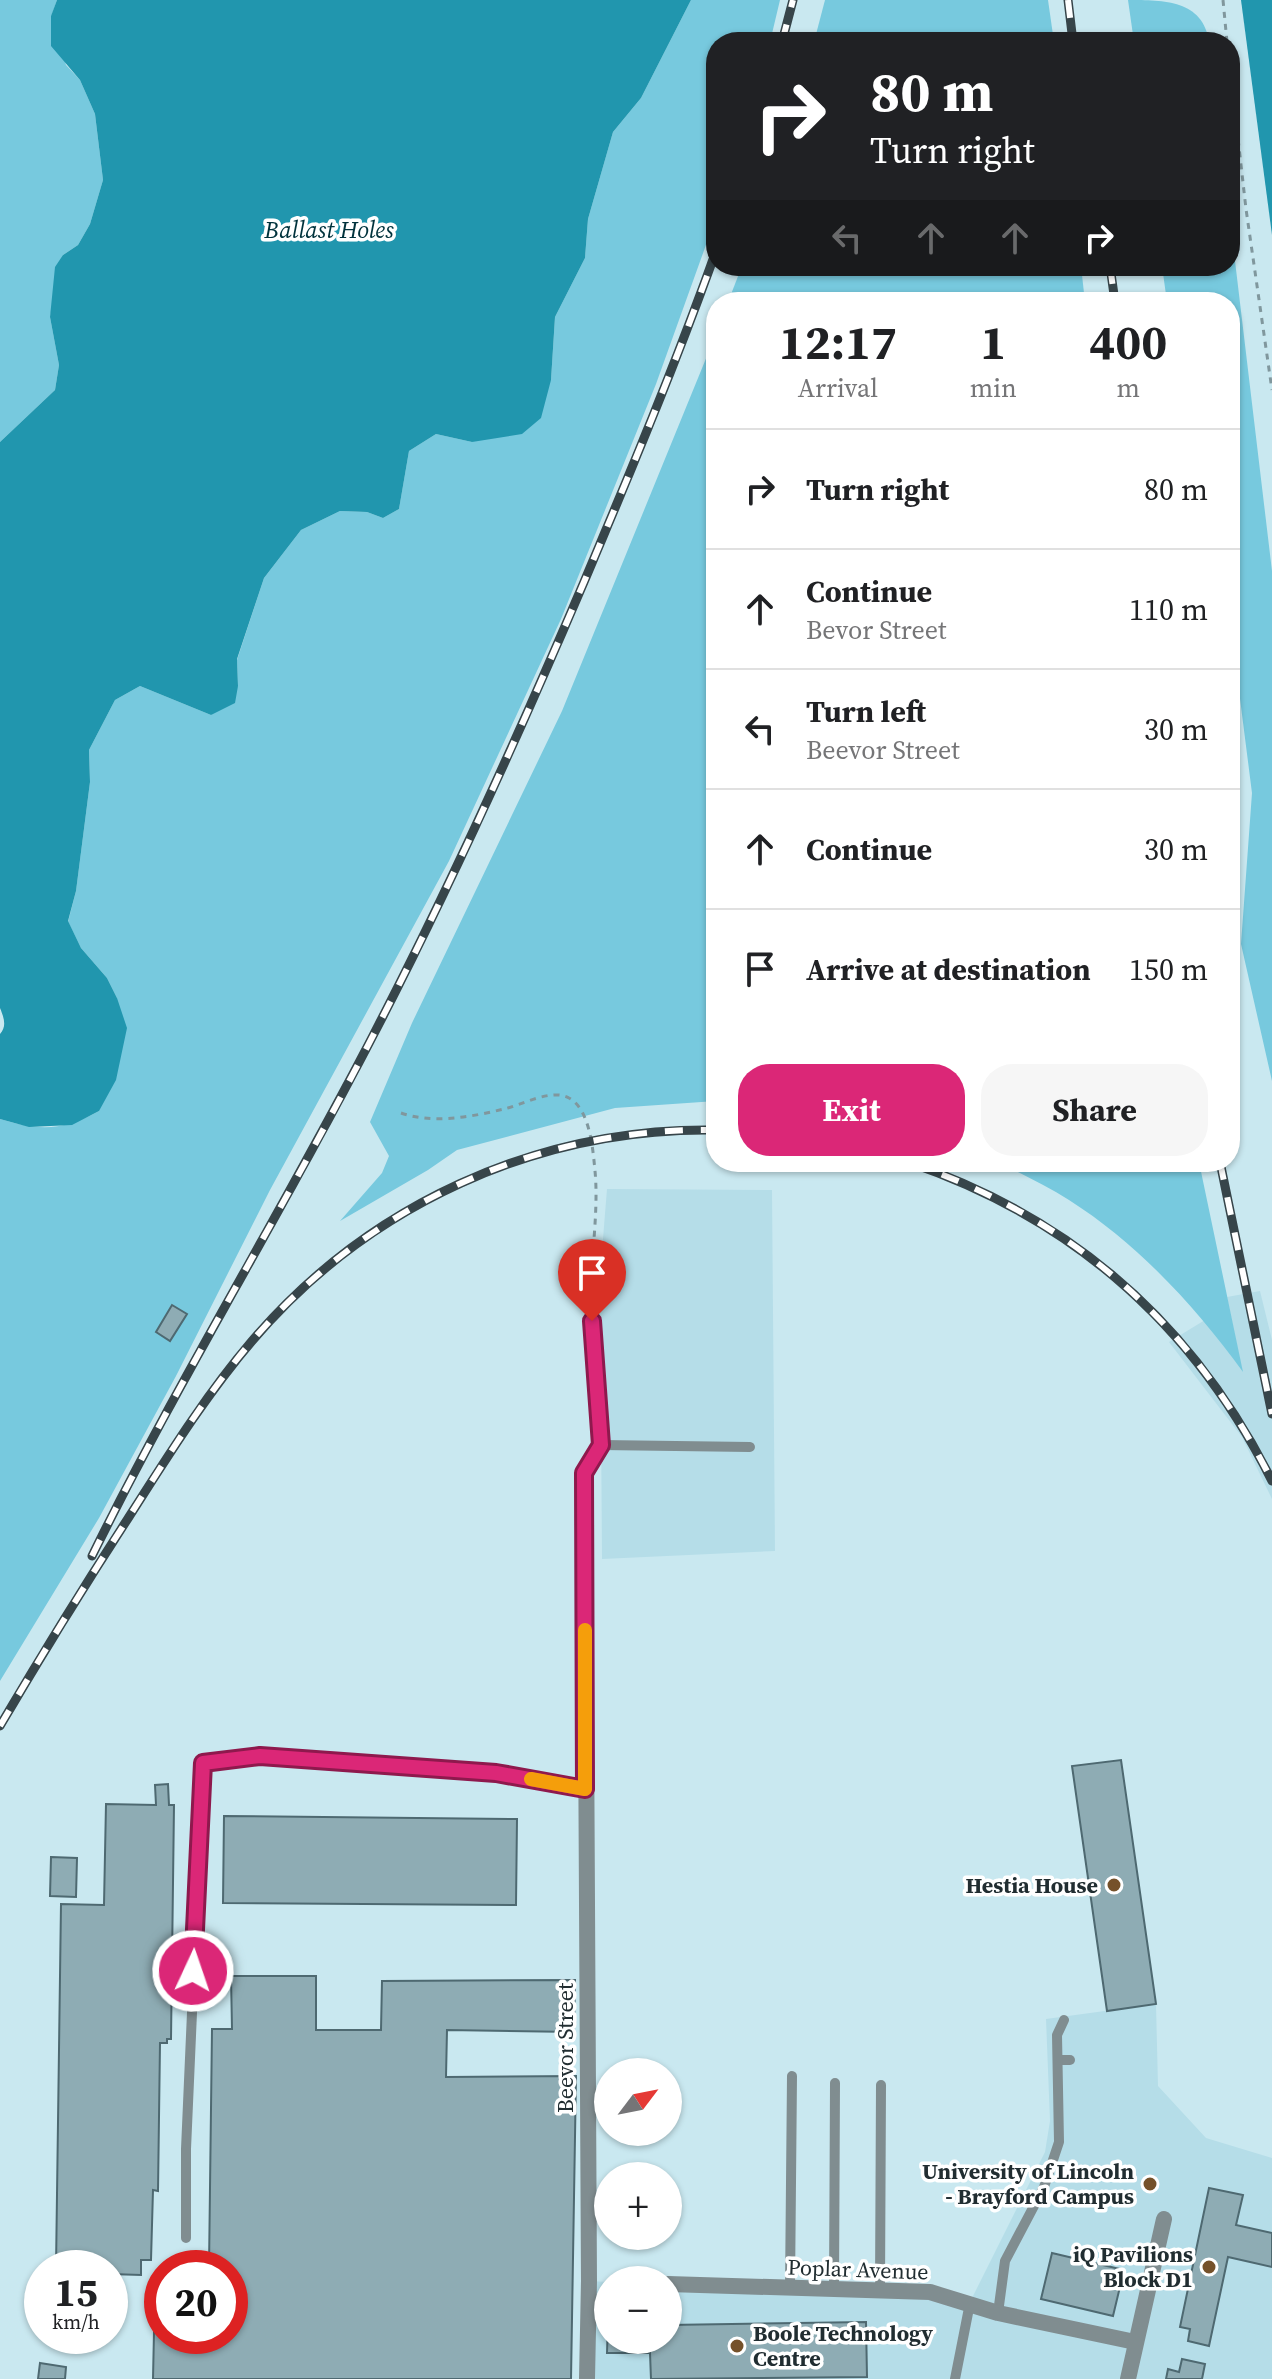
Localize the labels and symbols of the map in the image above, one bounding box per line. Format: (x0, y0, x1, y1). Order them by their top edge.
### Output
water label: Ballast Holes (263, 213, 394, 246)
pin (558, 1239, 626, 1321)
place label: Hestia House (966, 1870, 1098, 1900)
marker: Hestia House (1105, 1876, 1123, 1894)
position arrow (151, 1929, 235, 2013)
street label: Beevor Street (550, 1982, 580, 2113)
north arrow (594, 2058, 682, 2146)
place label: University of Lincoln - Brayford Campus (922, 2156, 1134, 2211)
marker: University of Lincoln - Brayford Campus (1141, 2175, 1159, 2193)
place label: iQ Pavilions Block D1 (1073, 2239, 1193, 2294)
speed limit sign: 20 (144, 2250, 248, 2354)
street label: Poplar Avenue (787, 2252, 929, 2286)
marker: iQ Pavilions Block D1 (1200, 2258, 1218, 2276)
place label: Boole Technology Centre (753, 2318, 933, 2373)
marker: Boole Technology Centre (728, 2337, 746, 2355)

